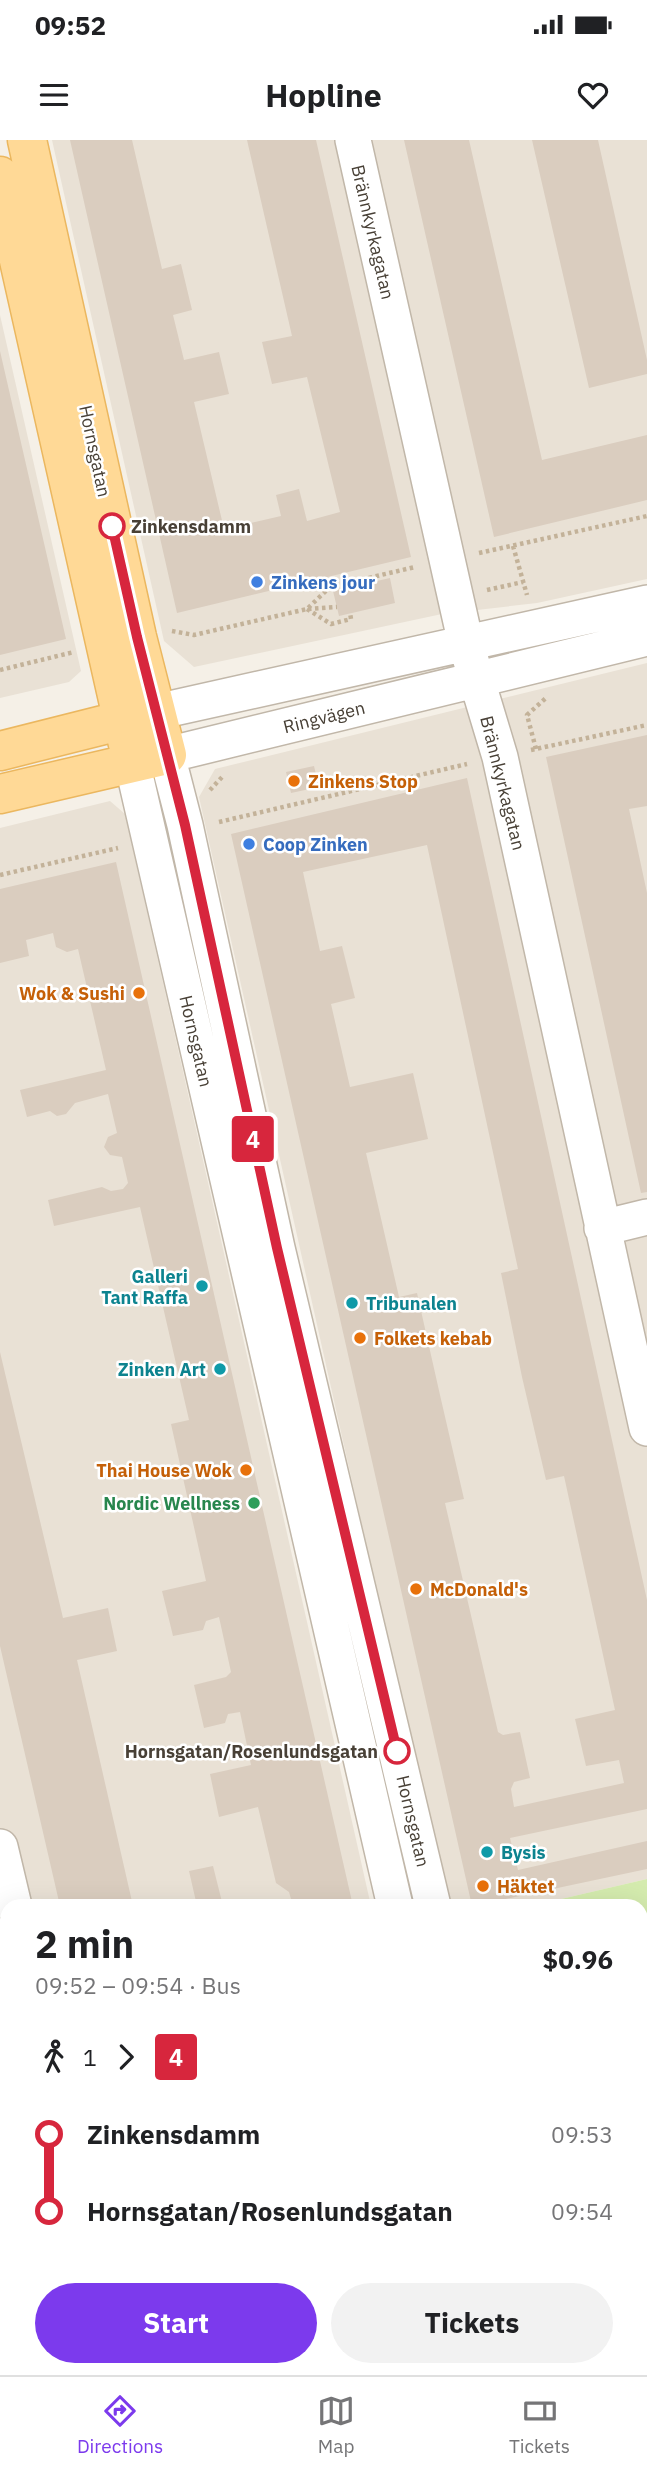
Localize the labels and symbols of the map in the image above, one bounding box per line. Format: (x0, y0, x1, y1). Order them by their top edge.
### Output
street label: Brännkyrkagatan (346, 162, 400, 302)
street label: Hornsgatan (74, 403, 116, 499)
marker: Zinkensdamm (99, 513, 125, 539)
place label: Zinkensdamm (131, 515, 251, 538)
place label: Zinkens jour (271, 571, 375, 594)
marker: Zinkens jour (249, 574, 265, 590)
street label: Ringvägen (281, 696, 367, 738)
street label: Brännkyrkagatan (475, 713, 531, 853)
place label: Zinkens Stop (308, 770, 418, 793)
marker: Zinkens Stop (286, 773, 302, 789)
place label: Coop Zinken (263, 833, 368, 856)
marker: Coop Zinken (241, 836, 257, 852)
place label: Wok & Sushi (19, 982, 125, 1005)
marker: Wok & Sushi (131, 985, 147, 1001)
street label: Hornsgatan (174, 993, 218, 1089)
line badge: 4 (230, 1116, 276, 1162)
place label: Galleri Tant Raffa (101, 1265, 188, 1309)
marker: Galleri Tant Raffa (194, 1278, 210, 1294)
place label: Tribunalen (366, 1292, 457, 1315)
marker: Tribunalen (344, 1295, 360, 1311)
place label: Folkets kebab (374, 1327, 492, 1350)
marker: Folkets kebab (352, 1330, 368, 1346)
place label: Zinken Art (118, 1358, 206, 1381)
marker: Zinken Art (212, 1361, 228, 1377)
place label: Thai House Wok (96, 1459, 233, 1482)
marker: Thai House Wok (238, 1462, 254, 1478)
place label: Nordic Wellness (103, 1492, 240, 1515)
marker: Nordic Wellness (246, 1495, 262, 1511)
place label: McDonald's (430, 1578, 528, 1601)
marker: McDonald's (408, 1581, 424, 1597)
marker: Hornsgatan/Rosenlundsgatan (384, 1738, 410, 1764)
place label: Hornsgatan/Rosenlundsgatan (125, 1740, 378, 1763)
street label: Hornsgatan (391, 1773, 435, 1869)
place label: Bysis (501, 1841, 546, 1864)
marker: Bysis (479, 1844, 495, 1860)
place label: Häktet (497, 1875, 554, 1898)
marker: Häktet (475, 1878, 491, 1894)

